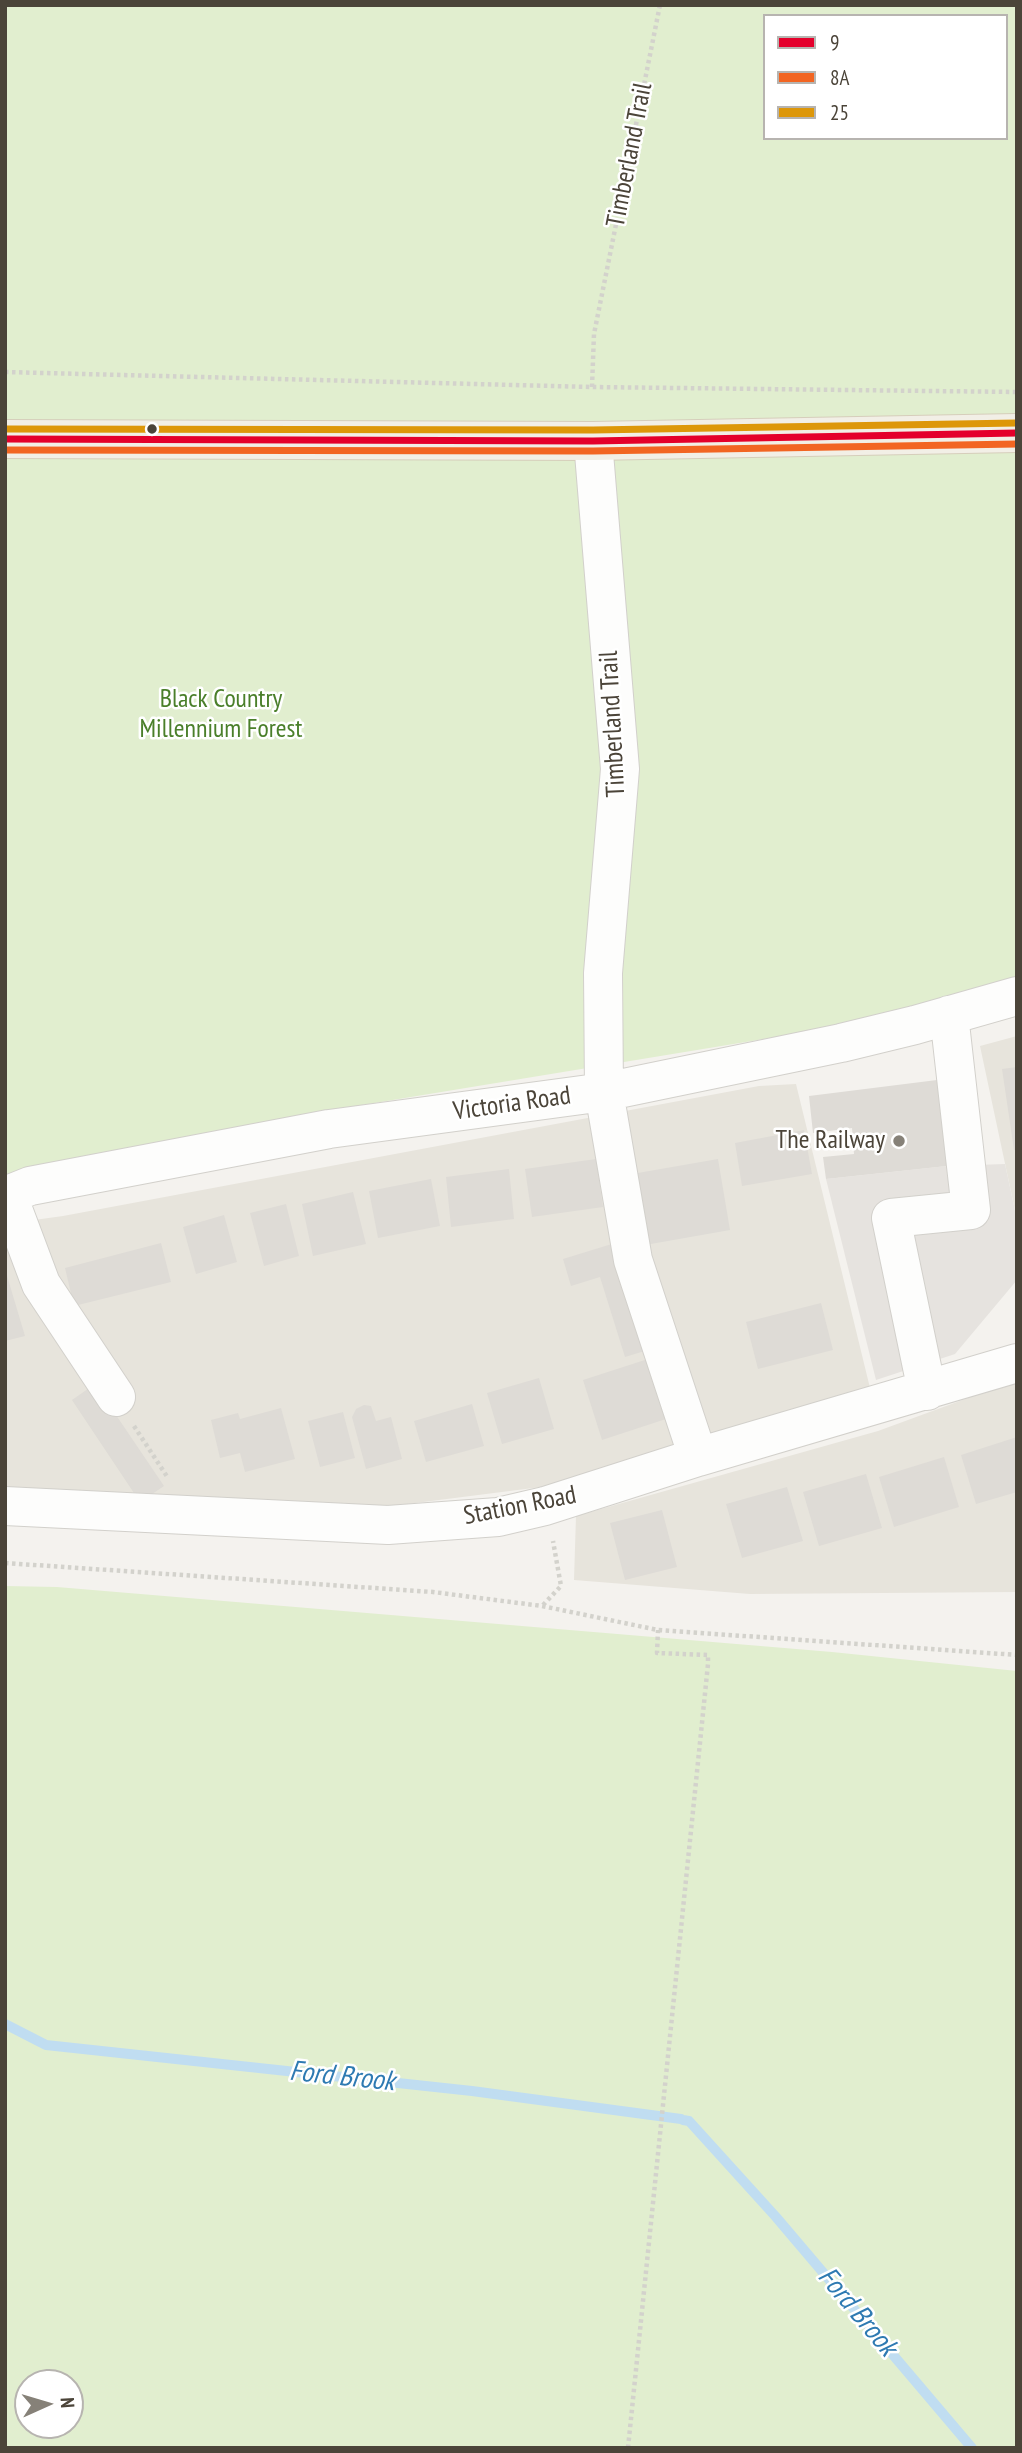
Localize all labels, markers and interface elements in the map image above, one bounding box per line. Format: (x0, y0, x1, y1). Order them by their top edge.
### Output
legend (763, 14, 1008, 140)
text: 9 (830, 29, 839, 56)
text: 8A (830, 64, 849, 91)
street label: Timberland Trail (601, 80, 659, 230)
text: 25 (830, 99, 849, 126)
unlabelled marker (145, 422, 159, 436)
street label: Timberland Trail (594, 650, 632, 798)
park label: Black Country Millennium Forest (139, 684, 303, 746)
street label: Victoria Road (451, 1080, 573, 1128)
place label: The Railway (776, 1125, 885, 1157)
marker: The Railway (891, 1133, 907, 1149)
street label: Station Road (461, 1480, 579, 1532)
water label: Ford Brook (288, 2055, 396, 2099)
water label: Ford Brook (810, 2261, 904, 2363)
north arrow (14, 2369, 84, 2439)
text: N (56, 2397, 80, 2409)

